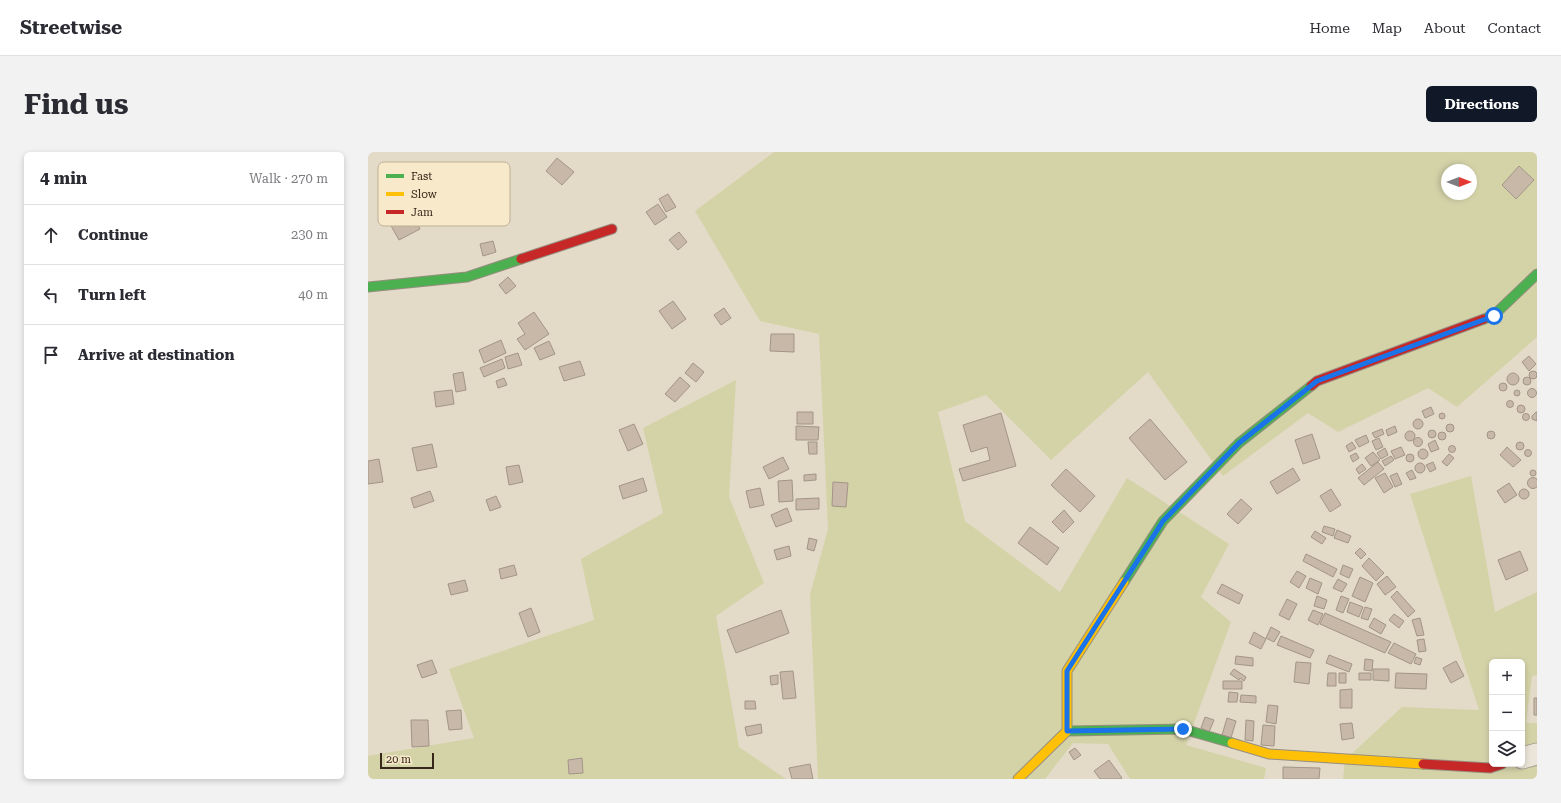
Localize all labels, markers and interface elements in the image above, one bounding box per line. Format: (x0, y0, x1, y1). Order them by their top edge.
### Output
text: Streetwise (20, 16, 122, 39)
text: Home (1309, 20, 1350, 36)
text: Map (1372, 20, 1402, 36)
text: About (1424, 20, 1466, 36)
text: Contact (1488, 20, 1541, 36)
button: Directions (1426, 86, 1537, 122)
text: Find us (24, 88, 128, 121)
legend (378, 162, 510, 226)
north arrow (1441, 164, 1477, 200)
text: 4 min (40, 168, 87, 188)
text: Fast (411, 170, 432, 183)
text: Walk · 270 m (249, 171, 328, 186)
text: Slow (411, 188, 438, 201)
text: Jam (411, 206, 433, 219)
icon: ahead (40, 224, 62, 246)
text: Continue (78, 226, 148, 244)
text: 230 m (291, 227, 328, 242)
icon: left (40, 284, 62, 306)
text: Turn left (78, 286, 146, 304)
text: 40 m (298, 287, 328, 302)
route start (1485, 307, 1503, 325)
icon: arrive (40, 344, 62, 366)
text: Arrive at destination (78, 346, 234, 364)
map controls (1489, 659, 1525, 767)
button: + (1489, 659, 1525, 695)
button: − (1489, 695, 1525, 731)
route end (1174, 720, 1192, 738)
button: layers (1489, 731, 1525, 767)
scale bar (380, 751, 434, 770)
text: 20 m (386, 753, 411, 766)

